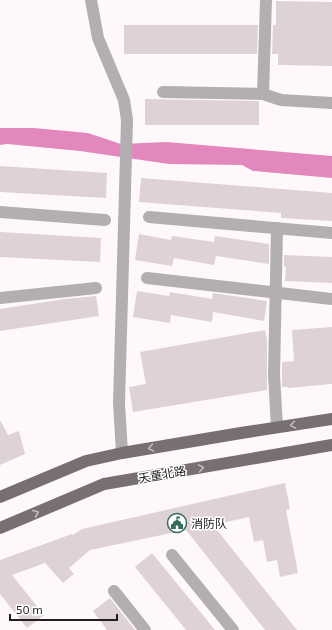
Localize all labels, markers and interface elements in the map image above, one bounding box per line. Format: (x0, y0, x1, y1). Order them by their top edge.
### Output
one-way arrow (290, 420, 297, 429)
one-way arrow (148, 443, 154, 452)
street label: 天童北路 (137, 463, 187, 485)
one-way arrow (198, 464, 204, 472)
one-way arrow (32, 509, 39, 517)
public building icon: 消防队 (166, 512, 188, 534)
place label: 消防队 (191, 516, 227, 530)
scale bar (10, 596, 117, 622)
text: 50 m (16, 602, 43, 616)

